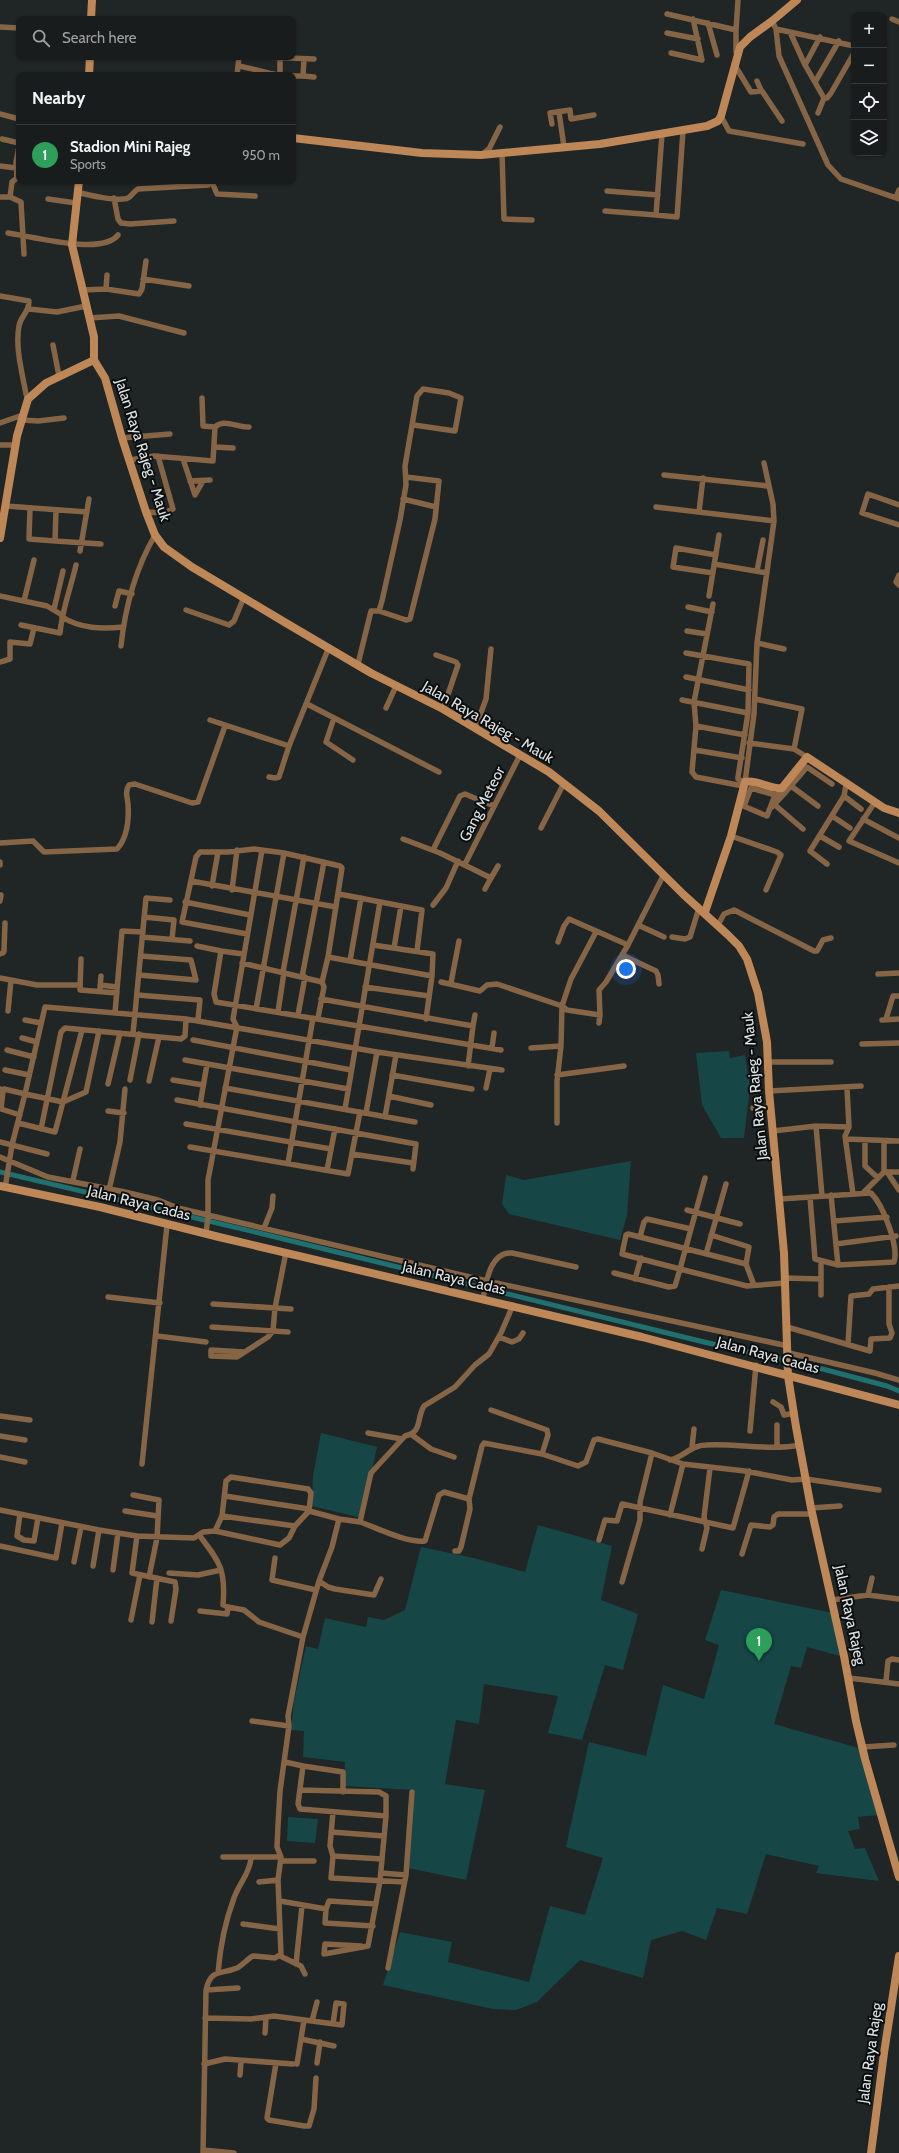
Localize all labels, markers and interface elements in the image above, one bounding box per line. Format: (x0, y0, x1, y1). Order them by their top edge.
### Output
map controls (851, 12, 887, 156)
button: + (851, 12, 887, 48)
search box (16, 16, 296, 60)
icon: search (30, 27, 52, 49)
text: Search here (62, 29, 137, 47)
button: − (851, 48, 887, 84)
button: locate (851, 84, 887, 120)
text: Nearby (32, 88, 85, 108)
button: layers (851, 120, 887, 156)
text: Stadion Mini Rajeg (70, 138, 190, 156)
text: 1 (43, 147, 47, 163)
text: 950 m (242, 147, 280, 163)
text: Sports (70, 156, 106, 172)
street label: Jalan Raya Rajeg - Mauk (111, 376, 175, 524)
street label: Jalan Raya Rajeg - Mauk (418, 677, 557, 767)
street label: Gang Meteor (455, 763, 509, 845)
your location (616, 959, 636, 979)
street label: Jalan Raya Rajeg - Mauk (738, 1011, 772, 1162)
street label: Jalan Raya Cadas (85, 1181, 192, 1224)
street label: Jalan Raya Cadas (400, 1257, 507, 1299)
street label: Jalan Raya Cadas (714, 1332, 821, 1377)
street label: Jalan Raya Rajeg (830, 1562, 869, 1667)
pin: 1 (746, 1628, 772, 1661)
street label: Jalan Raya Rajeg (854, 2001, 886, 2106)

